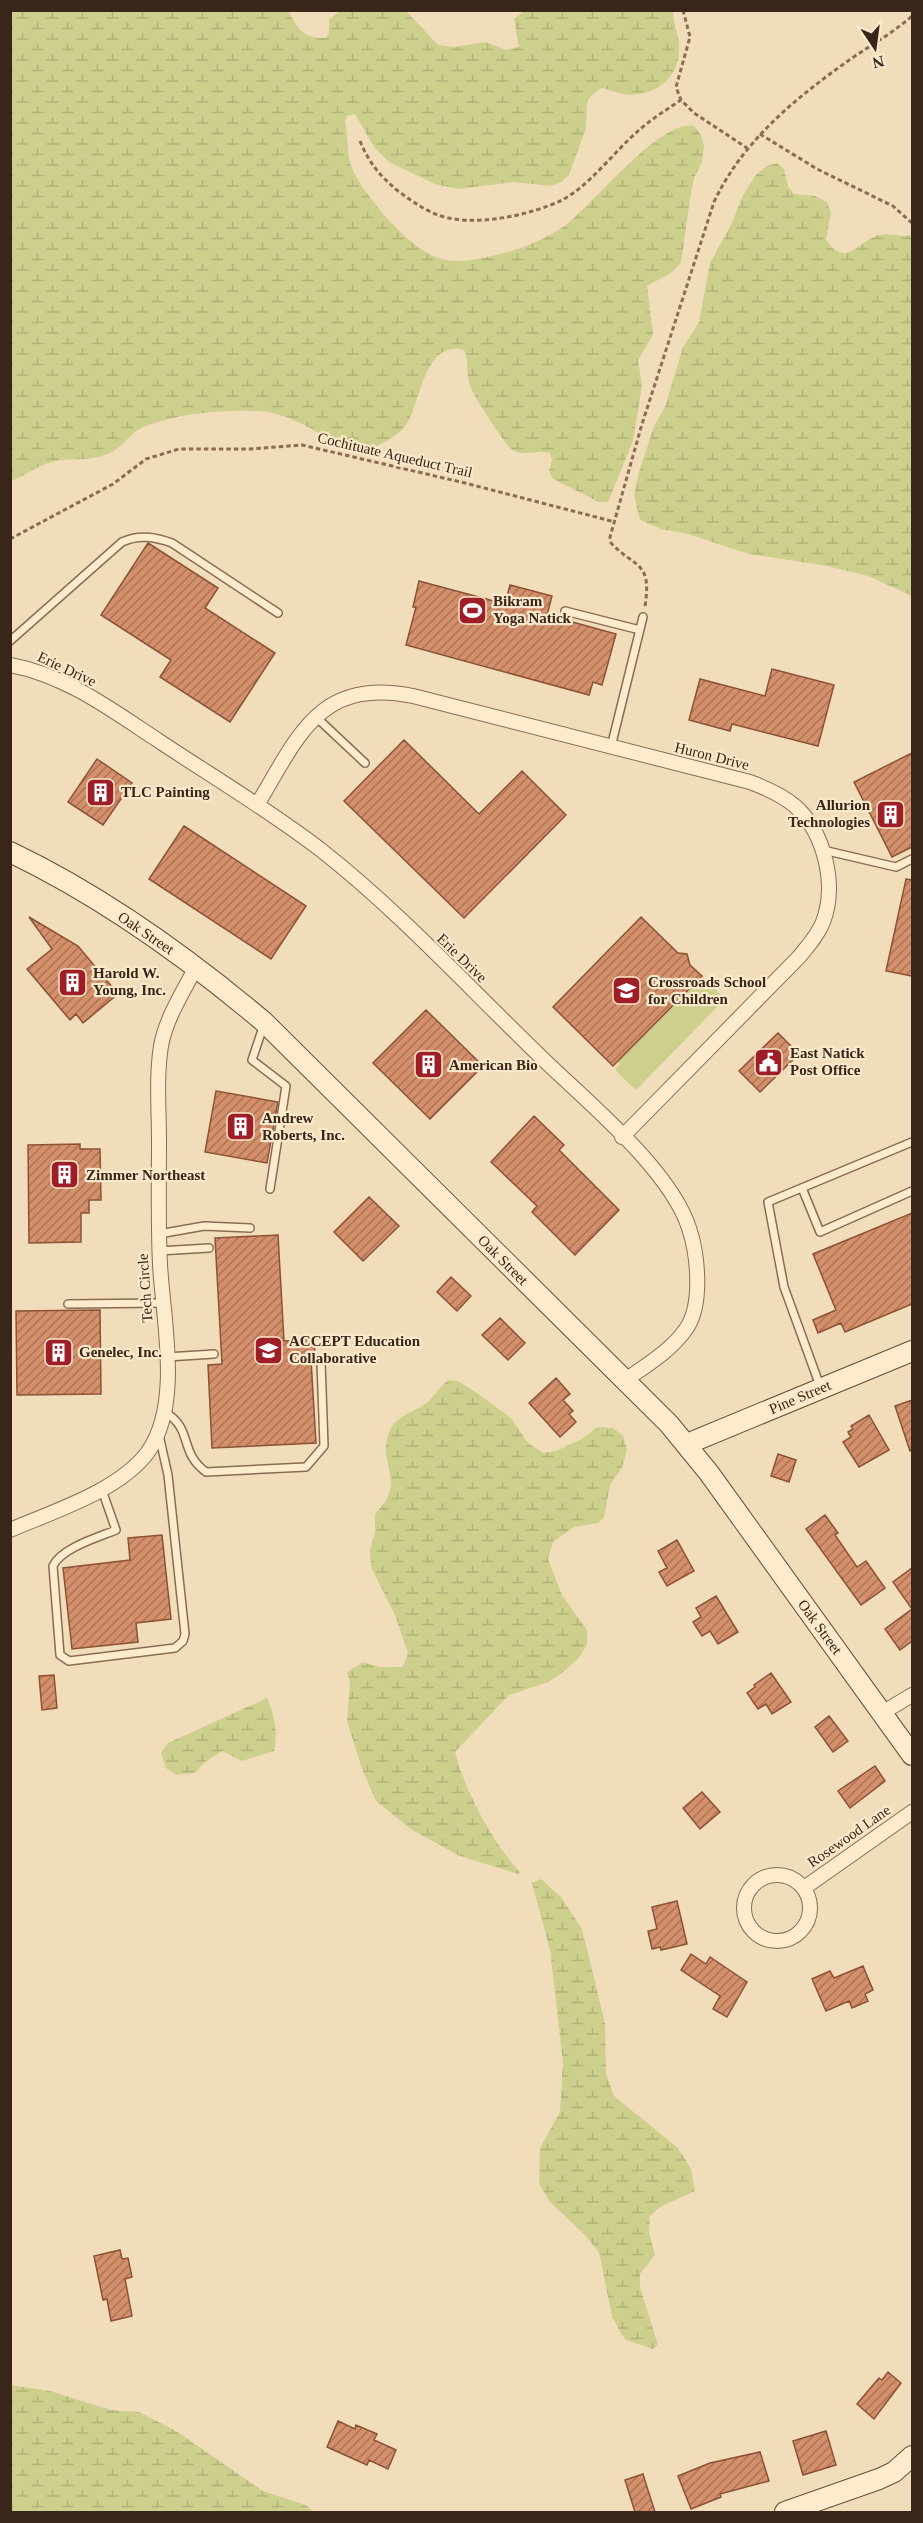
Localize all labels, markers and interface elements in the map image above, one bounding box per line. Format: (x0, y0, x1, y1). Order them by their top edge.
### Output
north arrow (845, 18, 905, 78)
text: N (870, 53, 886, 72)
street label: Cochituate Aqueduct Trail (316, 429, 474, 481)
place label: Bikram Yoga Natick (493, 593, 572, 626)
sports icon: Bikram Yoga Natick (456, 594, 488, 626)
street label: Erie Drive (35, 648, 99, 690)
street label: Huron Drive (673, 739, 751, 773)
building icon: TLC Painting (84, 776, 116, 808)
place label: TLC Painting (121, 784, 210, 800)
place label: Allurion Technologies (788, 797, 871, 830)
building icon: Allurion Technologies (875, 798, 907, 830)
street label: Oak Street (115, 909, 178, 958)
street label: Erie Drive (434, 930, 490, 986)
place label: Harold W. Young, Inc. (93, 965, 166, 998)
building icon: Harold W. Young, Inc. (56, 966, 88, 998)
place label: Crossroads School for Children (648, 974, 766, 1007)
school or university icon: Crossroads School for Children (611, 975, 643, 1007)
place label: East Natick Post Office (790, 1045, 865, 1078)
public building icon: East Natick Post Office (753, 1046, 785, 1078)
building icon: American Bio (412, 1049, 444, 1081)
place label: American Bio (449, 1057, 538, 1073)
place label: Andrew Roberts, Inc. (262, 1110, 345, 1143)
building icon: Andrew Roberts, Inc. (225, 1111, 257, 1143)
building icon: Zimmer Northeast (49, 1159, 81, 1191)
place label: Zimmer Northeast (86, 1167, 205, 1183)
street label: Oak Street (475, 1232, 532, 1289)
street label: Tech Circle (135, 1253, 155, 1323)
place label: ACCEPT Education Collaborative (289, 1333, 421, 1366)
school or university icon: ACCEPT Education Collaborative (252, 1334, 284, 1366)
building icon: Genelec, Inc. (42, 1336, 74, 1368)
place label: Genelec, Inc. (79, 1344, 162, 1360)
street label: Pine Street (767, 1377, 834, 1417)
street label: Oak Street (795, 1597, 846, 1658)
street label: Rosewood Lane (805, 1801, 894, 1870)

